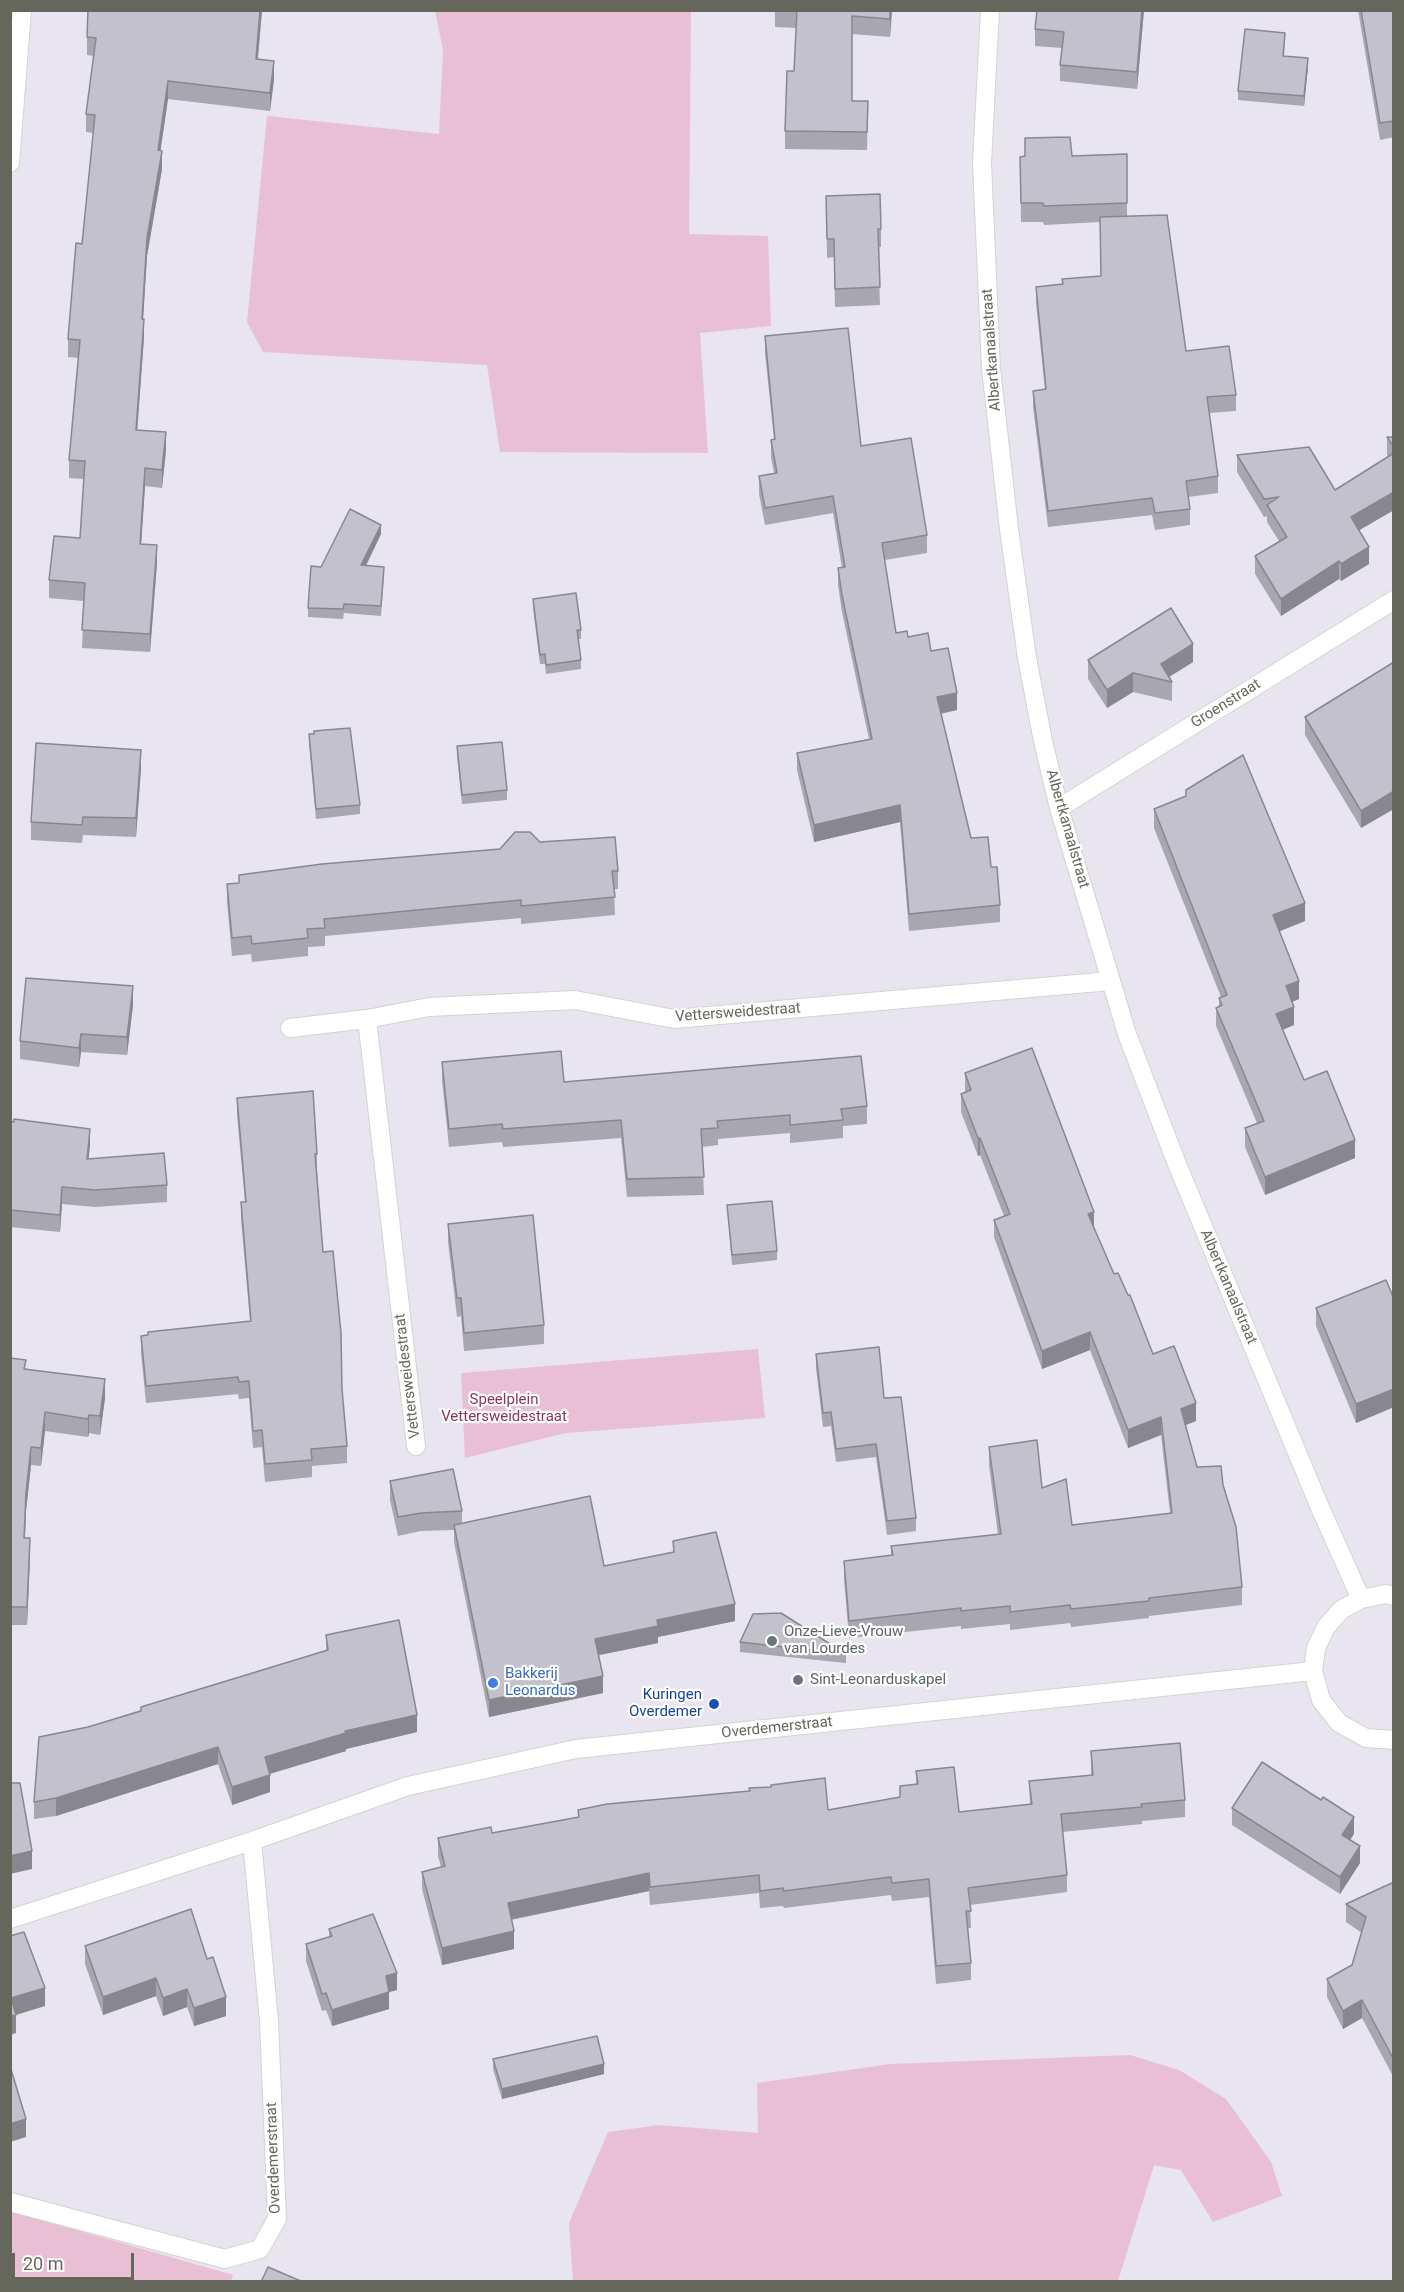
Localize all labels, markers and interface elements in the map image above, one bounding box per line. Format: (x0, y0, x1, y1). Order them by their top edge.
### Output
street label: Albertkanaalstraat (979, 288, 1005, 412)
street label: Groenstraat (1188, 676, 1264, 732)
street label: Albertkanaalstraat (1041, 767, 1093, 891)
street label: Vettersweidestraat (675, 1000, 801, 1026)
street label: Albertkanaalstraat (1196, 1227, 1260, 1347)
street label: Vettersweidestraat (391, 1313, 425, 1439)
park label: Speelplein Vettersweidestraat (441, 1391, 567, 1426)
place label: Onze-Lieve-Vrouw van Lourdes (784, 1623, 903, 1658)
marker: Onze-Lieve-Vrouw van Lourdes (765, 1634, 779, 1648)
place label: Bakkerij Leonardus (505, 1665, 575, 1700)
place label: Sint-Leonarduskapel (810, 1671, 946, 1689)
marker: Sint-Leonarduskapel (791, 1673, 805, 1687)
marker: Bakkerij Leonardus (486, 1676, 500, 1690)
place label: Kuringen Overdemer (629, 1686, 702, 1721)
marker: Kuringen Overdemer (707, 1697, 721, 1711)
street label: Overdemerstraat (721, 1713, 833, 1743)
street label: Overdemerstraat (263, 2102, 285, 2214)
scale bar (15, 2241, 136, 2279)
text: 20 m (23, 2253, 63, 2274)

